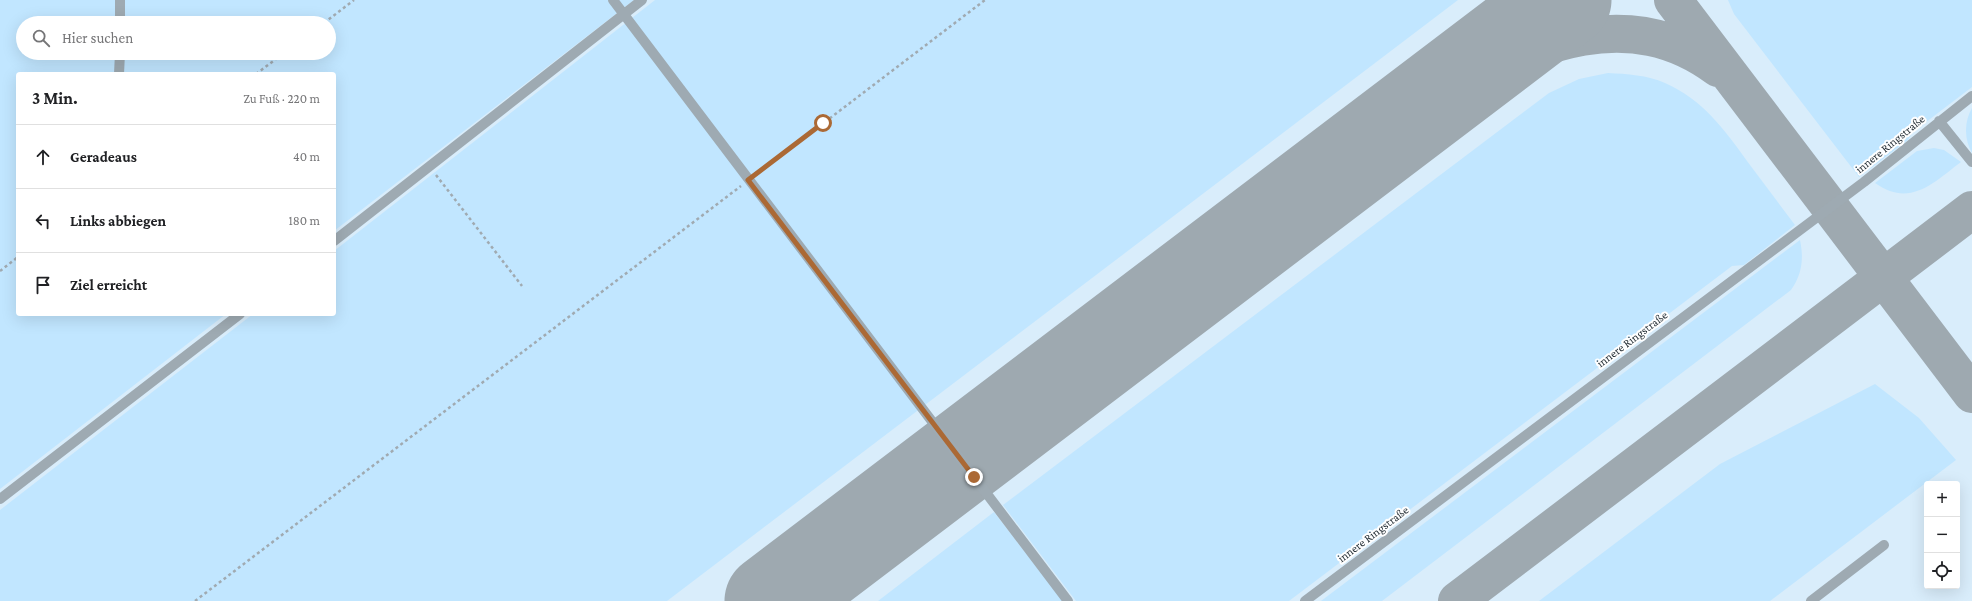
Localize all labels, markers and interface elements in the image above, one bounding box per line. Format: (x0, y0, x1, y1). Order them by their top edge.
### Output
search box (16, 16, 336, 60)
icon: search (30, 27, 52, 49)
text: Hier suchen (62, 30, 133, 46)
text: 3 Min. (32, 89, 78, 108)
text: Zu Fuß · 220 m (243, 91, 320, 106)
street label: innere Ringstraße (1853, 112, 1927, 176)
route start (814, 114, 832, 132)
icon: ahead (32, 146, 54, 168)
text: Geradeaus (70, 149, 137, 165)
text: 40 m (293, 149, 320, 164)
icon: left (32, 210, 54, 232)
text: Links abbiegen (70, 213, 166, 229)
text: 180 m (288, 213, 320, 228)
icon: arrive (32, 274, 54, 296)
text: Ziel erreicht (70, 277, 147, 293)
street label: innere Ringstraße (1594, 308, 1670, 370)
route end (965, 468, 983, 486)
map controls (1924, 481, 1960, 589)
button: + (1924, 481, 1960, 517)
street label: innere Ringstraße (1335, 503, 1411, 565)
button: − (1924, 517, 1960, 553)
button: locate (1924, 553, 1960, 589)

